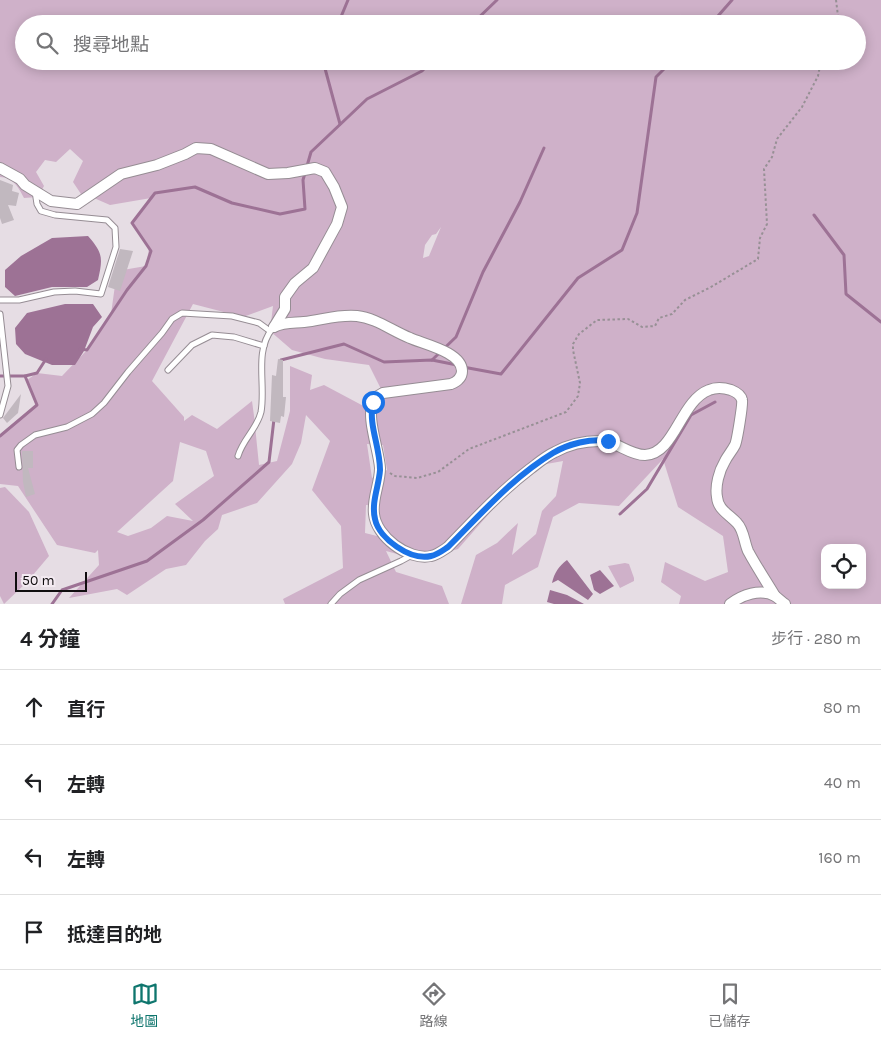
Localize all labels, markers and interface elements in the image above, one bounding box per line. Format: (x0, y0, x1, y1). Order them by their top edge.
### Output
search box (15, 15, 866, 70)
icon: search (33, 29, 61, 57)
text: 搜尋地點 (73, 34, 149, 56)
route start (362, 391, 385, 414)
route end (597, 430, 620, 453)
map controls (821, 544, 866, 589)
button: locate (821, 544, 866, 589)
scale bar (15, 569, 88, 592)
text: 50 m (22, 572, 55, 589)
text: 4 分鐘 (20, 627, 80, 651)
text: 步行 · 280 m (771, 629, 861, 648)
icon: ahead (20, 693, 48, 721)
text: 80 m (823, 698, 861, 717)
text: 直行 (67, 699, 105, 721)
icon: left (20, 768, 48, 796)
text: 40 m (824, 773, 861, 792)
text: 左轉 (67, 774, 105, 796)
icon: left (20, 843, 48, 871)
text: 160 m (818, 848, 861, 867)
text: 左轉 (67, 849, 105, 871)
icon: arrive (20, 918, 48, 946)
text: 抵達目的地 (67, 924, 162, 946)
tab: 地圖 (131, 980, 159, 1030)
tab: 路線 (420, 980, 448, 1030)
tab: 已儲存 (709, 980, 751, 1030)

